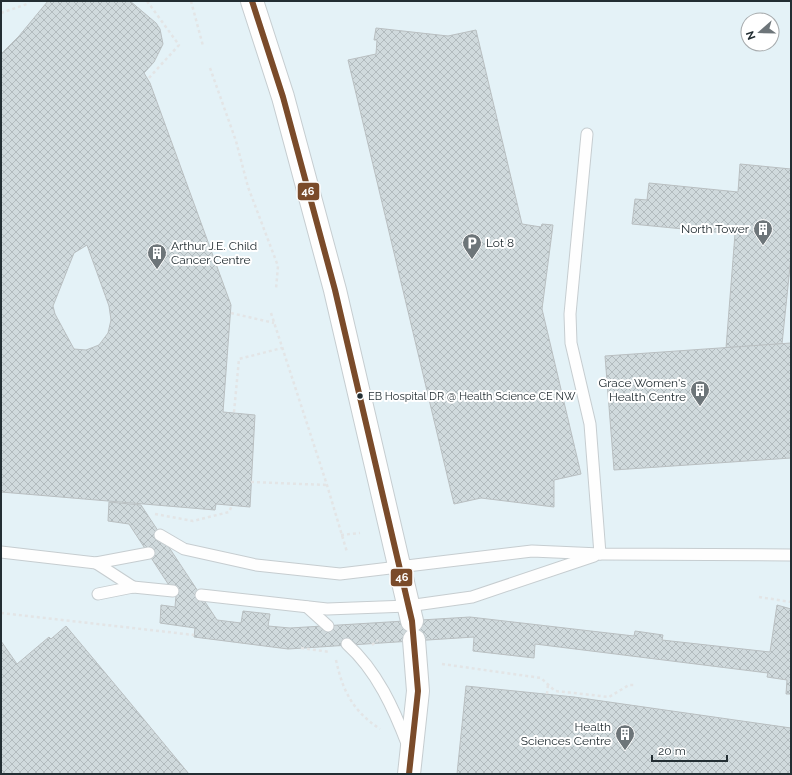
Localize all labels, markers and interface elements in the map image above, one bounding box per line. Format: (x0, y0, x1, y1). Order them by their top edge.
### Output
north arrow (740, 12, 780, 52)
text: N (744, 29, 759, 41)
line badge: 46 (297, 182, 320, 201)
text: 46 (302, 185, 315, 198)
building icon: North Tower (752, 218, 774, 246)
place label: North Tower (681, 222, 750, 236)
parking icon: Lot 8 (461, 232, 483, 260)
place label: Lot 8 (486, 236, 514, 250)
place label: Arthur J.E. Child Cancer Centre (171, 239, 257, 267)
building icon: Arthur J.E. Child Cancer Centre (146, 242, 168, 270)
place label: Grace Women's Health Centre (599, 376, 686, 404)
building icon: Grace Women's Health Centre (689, 379, 711, 407)
place label: EB Hospital DR @ Health Science CE NW (368, 390, 576, 403)
marker: EB Hospital DR @ Health Science CE NW (355, 391, 365, 401)
line badge: 46 (390, 568, 413, 587)
text: 46 (396, 571, 409, 584)
place label: Health Sciences Centre (521, 720, 611, 748)
building icon: Health Sciences Centre (614, 723, 636, 751)
scale bar (652, 737, 727, 763)
text: 20 m (658, 744, 686, 758)

